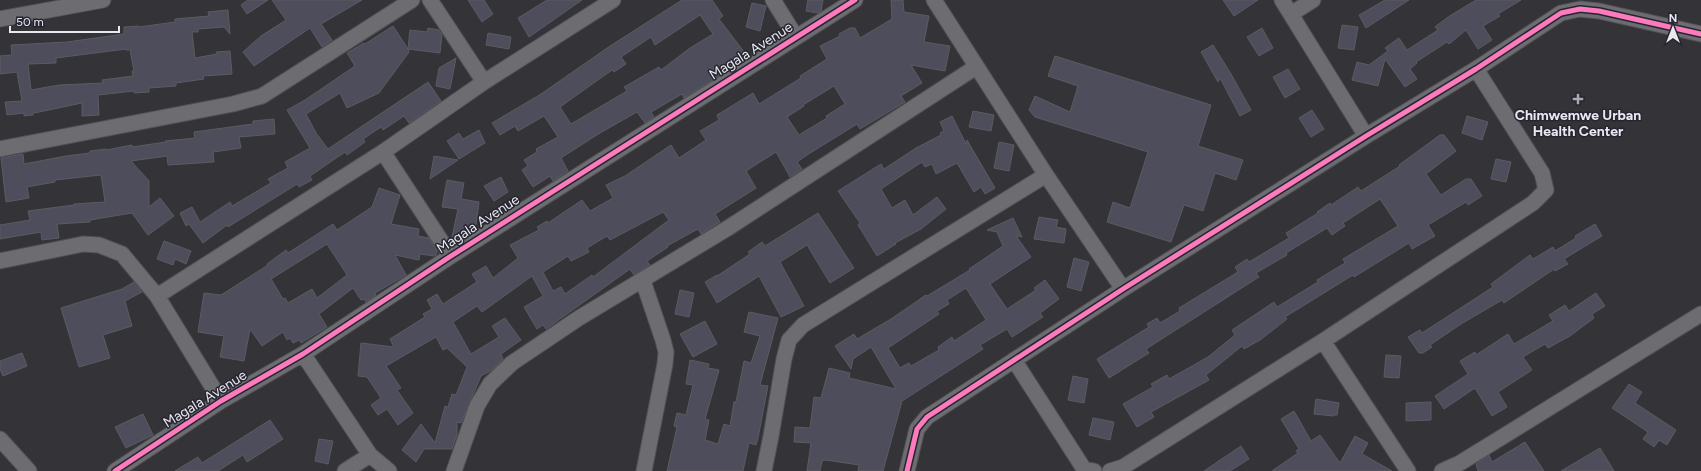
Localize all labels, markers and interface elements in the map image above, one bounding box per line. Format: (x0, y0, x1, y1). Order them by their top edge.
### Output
scale bar (10, 8, 119, 34)
north arrow (1653, 8, 1693, 48)
text: N (1669, 12, 1677, 25)
text: 50 m (16, 15, 44, 29)
street label: Magala Avenue (706, 18, 796, 83)
marker: Chimwemwe Urban Health Center (1572, 93, 1584, 105)
place label: Chimwemwe Urban Health Center (1515, 107, 1641, 140)
street label: Magala Avenue (433, 191, 523, 257)
street label: Magala Avenue (160, 366, 250, 431)

